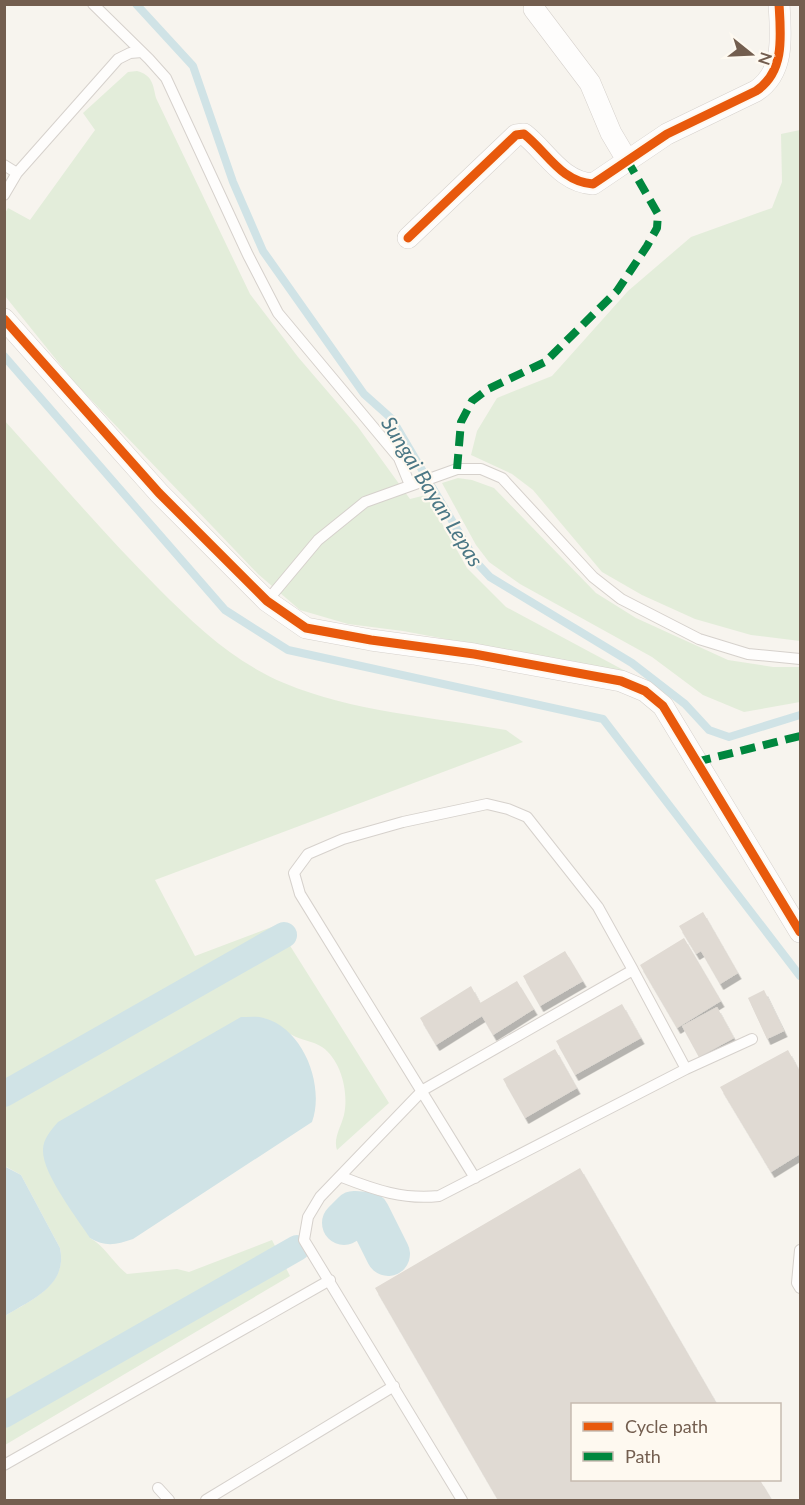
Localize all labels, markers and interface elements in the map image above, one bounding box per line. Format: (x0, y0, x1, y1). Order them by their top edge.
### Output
north arrow (721, 24, 781, 84)
text: N (755, 50, 777, 68)
water label: Sungai Bayan Lepas (377, 411, 489, 571)
legend (571, 1403, 781, 1481)
text: Cycle path (625, 1415, 708, 1437)
text: Path (625, 1445, 661, 1467)

